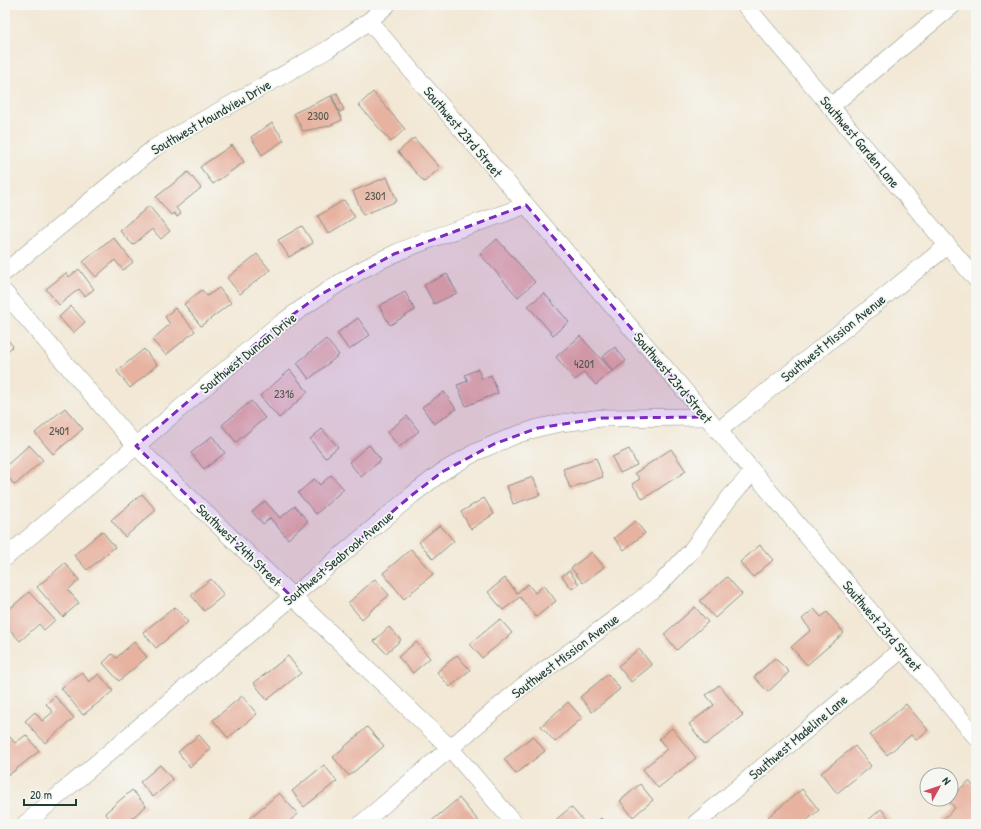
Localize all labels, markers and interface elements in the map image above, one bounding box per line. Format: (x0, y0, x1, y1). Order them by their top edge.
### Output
street label: Southwest Moundview Drive (147, 74, 275, 159)
street label: Southwest 23rd Street (420, 82, 507, 181)
street label: Southwest Garden Lane (816, 92, 905, 192)
house number: 2300 (307, 107, 329, 124)
house number: 2301 (365, 187, 385, 204)
street label: Southwest Mission Avenue (776, 289, 889, 386)
street label: Southwest Duncan Drive (195, 307, 300, 398)
street label: Southwest 23rd Street (630, 328, 717, 427)
house number: 4201 (574, 355, 594, 372)
house number: 2316 (274, 385, 294, 402)
house number: 2401 (49, 422, 69, 439)
street label: Southwest 24th Street (192, 499, 286, 591)
street label: Southwest Seabrook Avenue (279, 506, 397, 609)
street label: Southwest 23rd Street (839, 576, 926, 675)
street label: Southwest Mission Avenue (507, 609, 623, 702)
street label: Southwest Madeline Lane (744, 689, 851, 784)
north arrow (919, 767, 959, 807)
text: N (939, 774, 954, 787)
scale bar (24, 781, 76, 807)
text: 20 m (30, 786, 52, 803)

